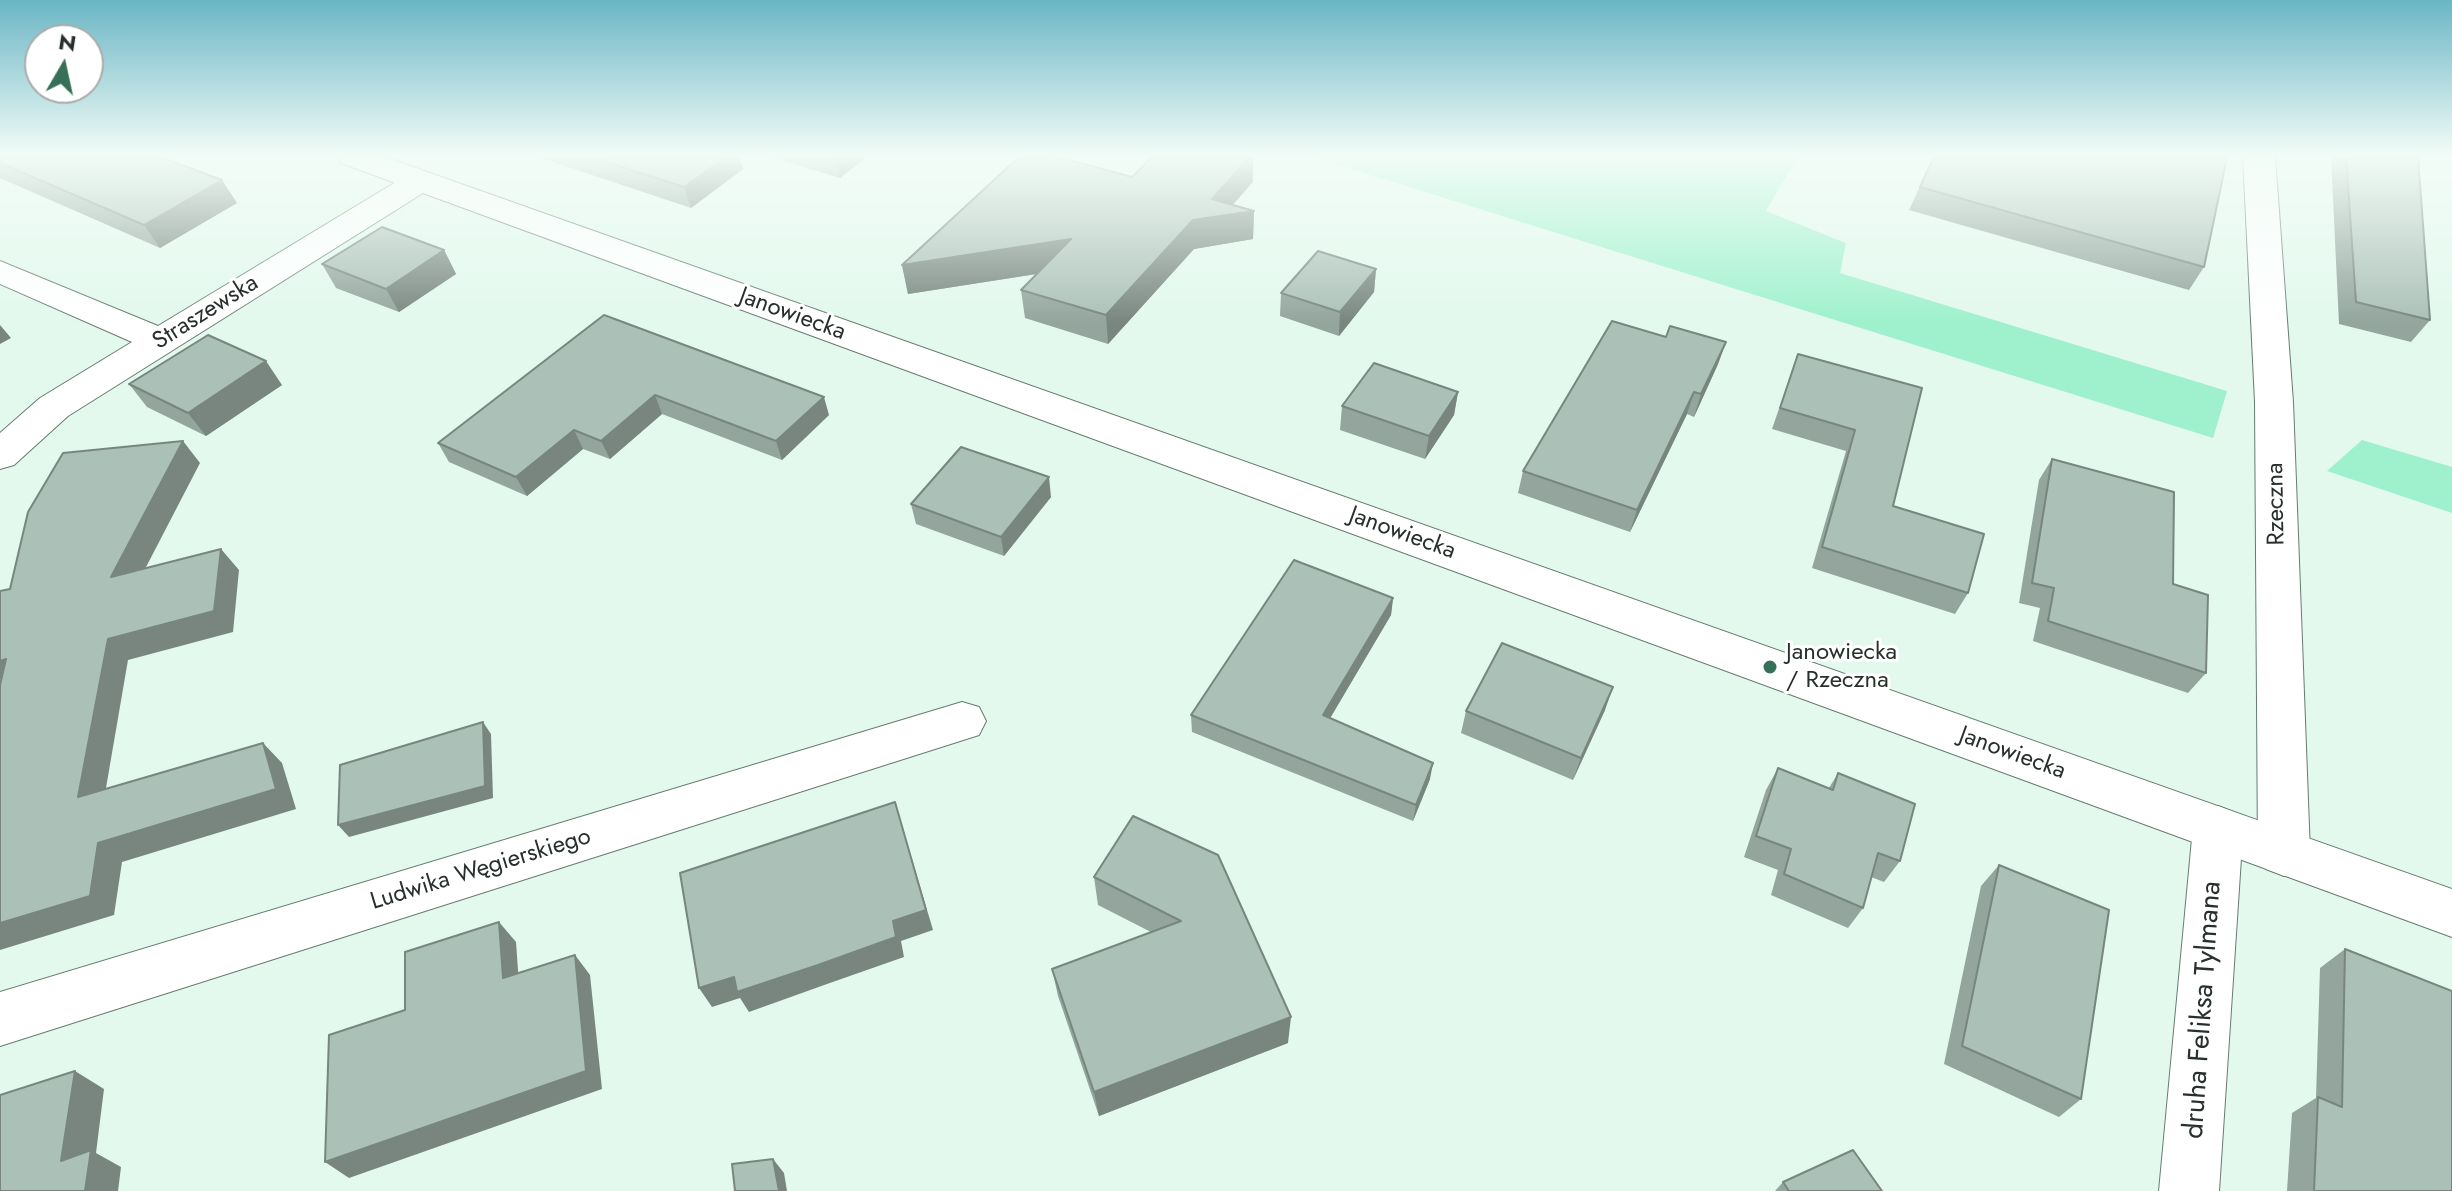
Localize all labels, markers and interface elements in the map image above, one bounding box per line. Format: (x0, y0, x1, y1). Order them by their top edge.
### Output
north arrow (24, 24, 104, 104)
text: N (56, 25, 79, 59)
street label: Straszewska (148, 269, 264, 357)
street label: Janowiecka (735, 282, 849, 348)
street label: Rzeczna (2262, 462, 2292, 546)
street label: Janowiecka (1345, 501, 1459, 567)
place label: Janowiecka / Rzeczna (1786, 639, 1897, 695)
marker: Janowiecka / Rzeczna (1761, 658, 1779, 676)
street label: Janowiecka (1955, 721, 2069, 787)
street label: Ludwika Węgierskiego (367, 823, 595, 917)
street label: druha Feliksa Tylmana (2178, 880, 2230, 1140)

